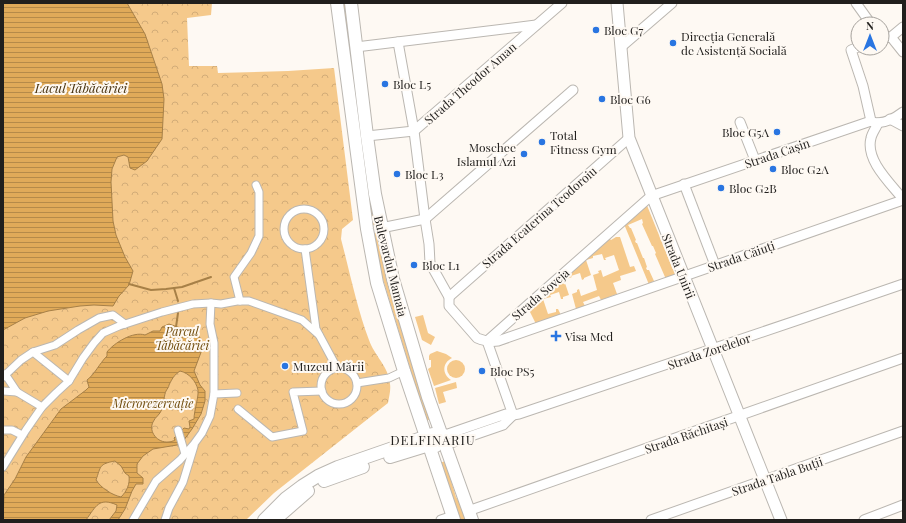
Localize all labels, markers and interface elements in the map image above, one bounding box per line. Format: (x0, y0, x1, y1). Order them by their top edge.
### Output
north arrow (850, 16, 890, 56)
text: N (866, 18, 874, 33)
place label: Bloc G7 (604, 22, 644, 38)
marker: Bloc G7 (591, 25, 601, 35)
place label: Direcția Generală de Asistență Socială (681, 28, 787, 58)
marker: Direcția Generală de Asistență Socială (668, 38, 678, 48)
street label: Strada Theodor Aman (421, 39, 519, 127)
place label: Bloc L5 (393, 76, 431, 92)
water label: Lacul Tăbăcăriei (34, 79, 128, 96)
marker: Bloc L5 (380, 79, 390, 89)
place label: Bloc G6 (610, 91, 651, 107)
marker: Bloc G6 (597, 94, 607, 104)
place label: Bloc G5A (722, 124, 769, 140)
place label: Total Fitness Gym (550, 127, 617, 157)
marker: Bloc G5A (772, 127, 782, 137)
street label: Strada Cașin (742, 134, 812, 172)
marker: Total Fitness Gym (537, 137, 547, 147)
place label: Moschee Islamul Azi (457, 139, 516, 169)
marker: Moschee Islamul Azi (519, 149, 529, 159)
place label: Bloc G2A (781, 161, 829, 177)
street label: Strada Ecaterina Teodoroiu (478, 163, 600, 271)
marker: Bloc G2A (768, 164, 778, 174)
place label: Bloc L3 (405, 166, 444, 182)
marker: Bloc L3 (392, 169, 402, 179)
place label: Bloc G2B (729, 180, 777, 196)
marker: Bloc G2B (716, 183, 726, 193)
street label: Bulevardul Mamaia (371, 214, 411, 318)
street label: Strada Unirii (659, 231, 699, 301)
street label: Strada Căiuți (705, 237, 777, 275)
place label: Bloc L1 (422, 257, 460, 273)
marker: Bloc L1 (409, 260, 419, 270)
street label: Strada Soveja (508, 264, 572, 324)
park label: Parcul Tăbăcăriei (155, 323, 209, 353)
place label: Visa Med (564, 328, 613, 344)
street label: Strada Zorelelor (665, 329, 753, 373)
marker: Visa Med (550, 330, 562, 342)
place label: Muzeul Mării (293, 358, 365, 374)
marker: Muzeul Mării (280, 361, 290, 371)
place label: Bloc PS5 (490, 363, 535, 379)
marker: Bloc PS5 (477, 366, 487, 376)
park label: Microrezervație (112, 395, 193, 411)
street label: Strada Răchitași (642, 413, 730, 457)
district label: DELFINARIU (390, 431, 476, 448)
street label: Strada Tabla Buții (729, 453, 825, 499)

